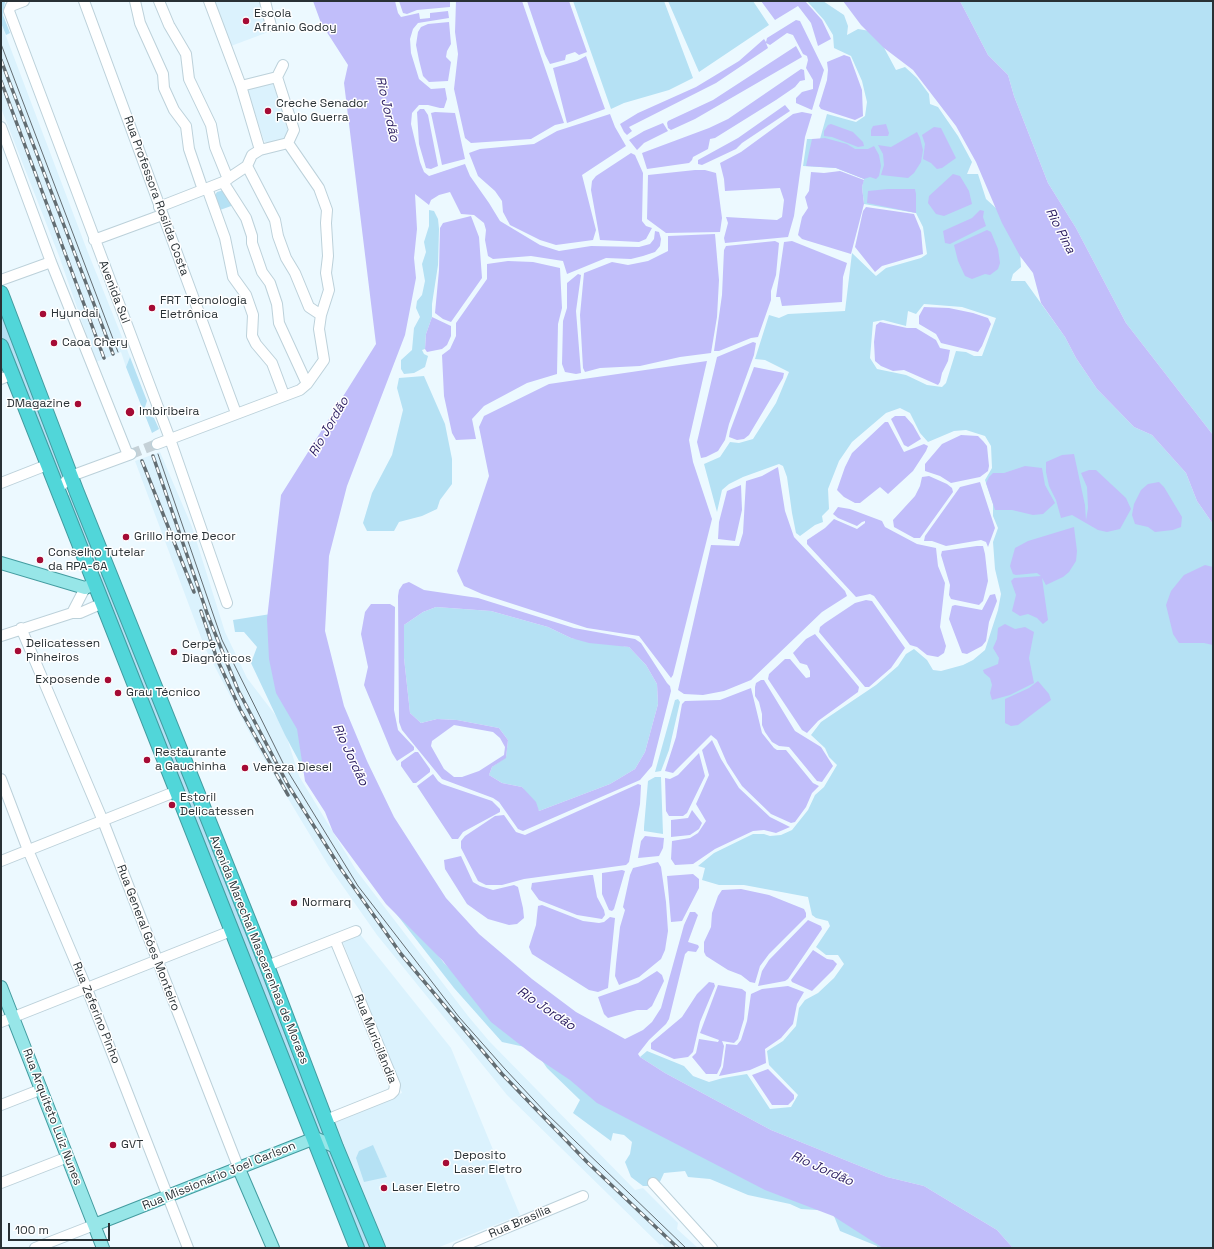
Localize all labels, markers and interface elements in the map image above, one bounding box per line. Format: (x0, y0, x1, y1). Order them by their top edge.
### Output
place label: Escola Afranio Godoy (254, 7, 336, 35)
marker: Escola Afranio Godoy (241, 16, 251, 26)
water label: Rio Jordão (372, 75, 402, 143)
place label: Creche Senador Paulo Guerra (276, 97, 368, 125)
marker: Creche Senador Paulo Guerra (263, 106, 273, 116)
street label: Rua Professora Rosilda Costa (120, 114, 192, 278)
water label: Rio Pina (1042, 206, 1078, 256)
street label: Avenida Sul (95, 258, 133, 326)
place label: FRT Tecnologia Eletrônica (160, 294, 247, 322)
marker: FRT Tecnologia Eletrônica (147, 303, 157, 313)
place label: Hyundai (51, 307, 98, 321)
marker: Hyundai (38, 309, 48, 319)
place label: Caoa Chery (62, 336, 128, 350)
marker: Caoa Chery (49, 338, 59, 348)
water label: Rio Jordão (306, 394, 352, 460)
place label: DMagazine (7, 397, 70, 411)
marker: DMagazine (73, 399, 83, 409)
place label: Imbiribeira (139, 405, 199, 419)
marker: Imbiribeira (124, 406, 136, 418)
place label: Grillo Home Decor (134, 530, 236, 544)
marker: Grillo Home Decor (121, 532, 131, 542)
place label: Conselho Tutelar da RPA-6A (48, 546, 145, 574)
marker: Conselho Tutelar da RPA-6A (35, 555, 45, 565)
place label: Delicatessen Pinheiros (26, 637, 100, 665)
place label: Cerpe Diagnóticos (182, 638, 251, 666)
marker: Delicatessen Pinheiros (13, 646, 23, 656)
marker: Cerpe Diagnóticos (169, 647, 179, 657)
place label: Exposende (35, 673, 100, 687)
marker: Exposende (103, 675, 113, 685)
place label: Grau Técnico (126, 686, 200, 700)
marker: Grau Técnico (113, 688, 123, 698)
water label: Rio Jordão (329, 722, 371, 788)
place label: Restaurante a Gauchinha (155, 746, 226, 774)
marker: Restaurante a Gauchinha (142, 755, 152, 765)
place label: Veneza Diesel (253, 761, 332, 775)
marker: Veneza Diesel (240, 763, 250, 773)
place label: Estoril Delicatessen (180, 791, 254, 819)
marker: Estoril Delicatessen (167, 800, 177, 810)
street label: Avenida Marechal Mascarenhas de Moraes (206, 834, 312, 1066)
street label: Rua General Góes Monteiro (113, 863, 183, 1013)
place label: Normarq (302, 896, 351, 910)
marker: Normarq (289, 898, 299, 908)
street label: Rua Zeferino Pinho (69, 960, 123, 1066)
water label: Rio Jordão (514, 984, 578, 1034)
street label: Rua Muricilândia (351, 992, 399, 1086)
street label: Rua Arquiteto Luiz Nunes (19, 1047, 85, 1187)
place label: GVT (121, 1138, 143, 1152)
street label: Rua Missionário Joel Carlson (140, 1139, 298, 1213)
marker: GVT (108, 1140, 118, 1150)
water label: Rio Jordão (788, 1148, 856, 1190)
place label: Deposito Laser Eletro (454, 1149, 522, 1177)
marker: Deposito Laser Eletro (441, 1158, 451, 1168)
place label: Laser Eletro (392, 1181, 460, 1195)
marker: Laser Eletro (379, 1183, 389, 1193)
street label: Rua Brasília (487, 1202, 553, 1242)
scale bar (10, 1215, 112, 1241)
text: 100 m (15, 1222, 49, 1238)

